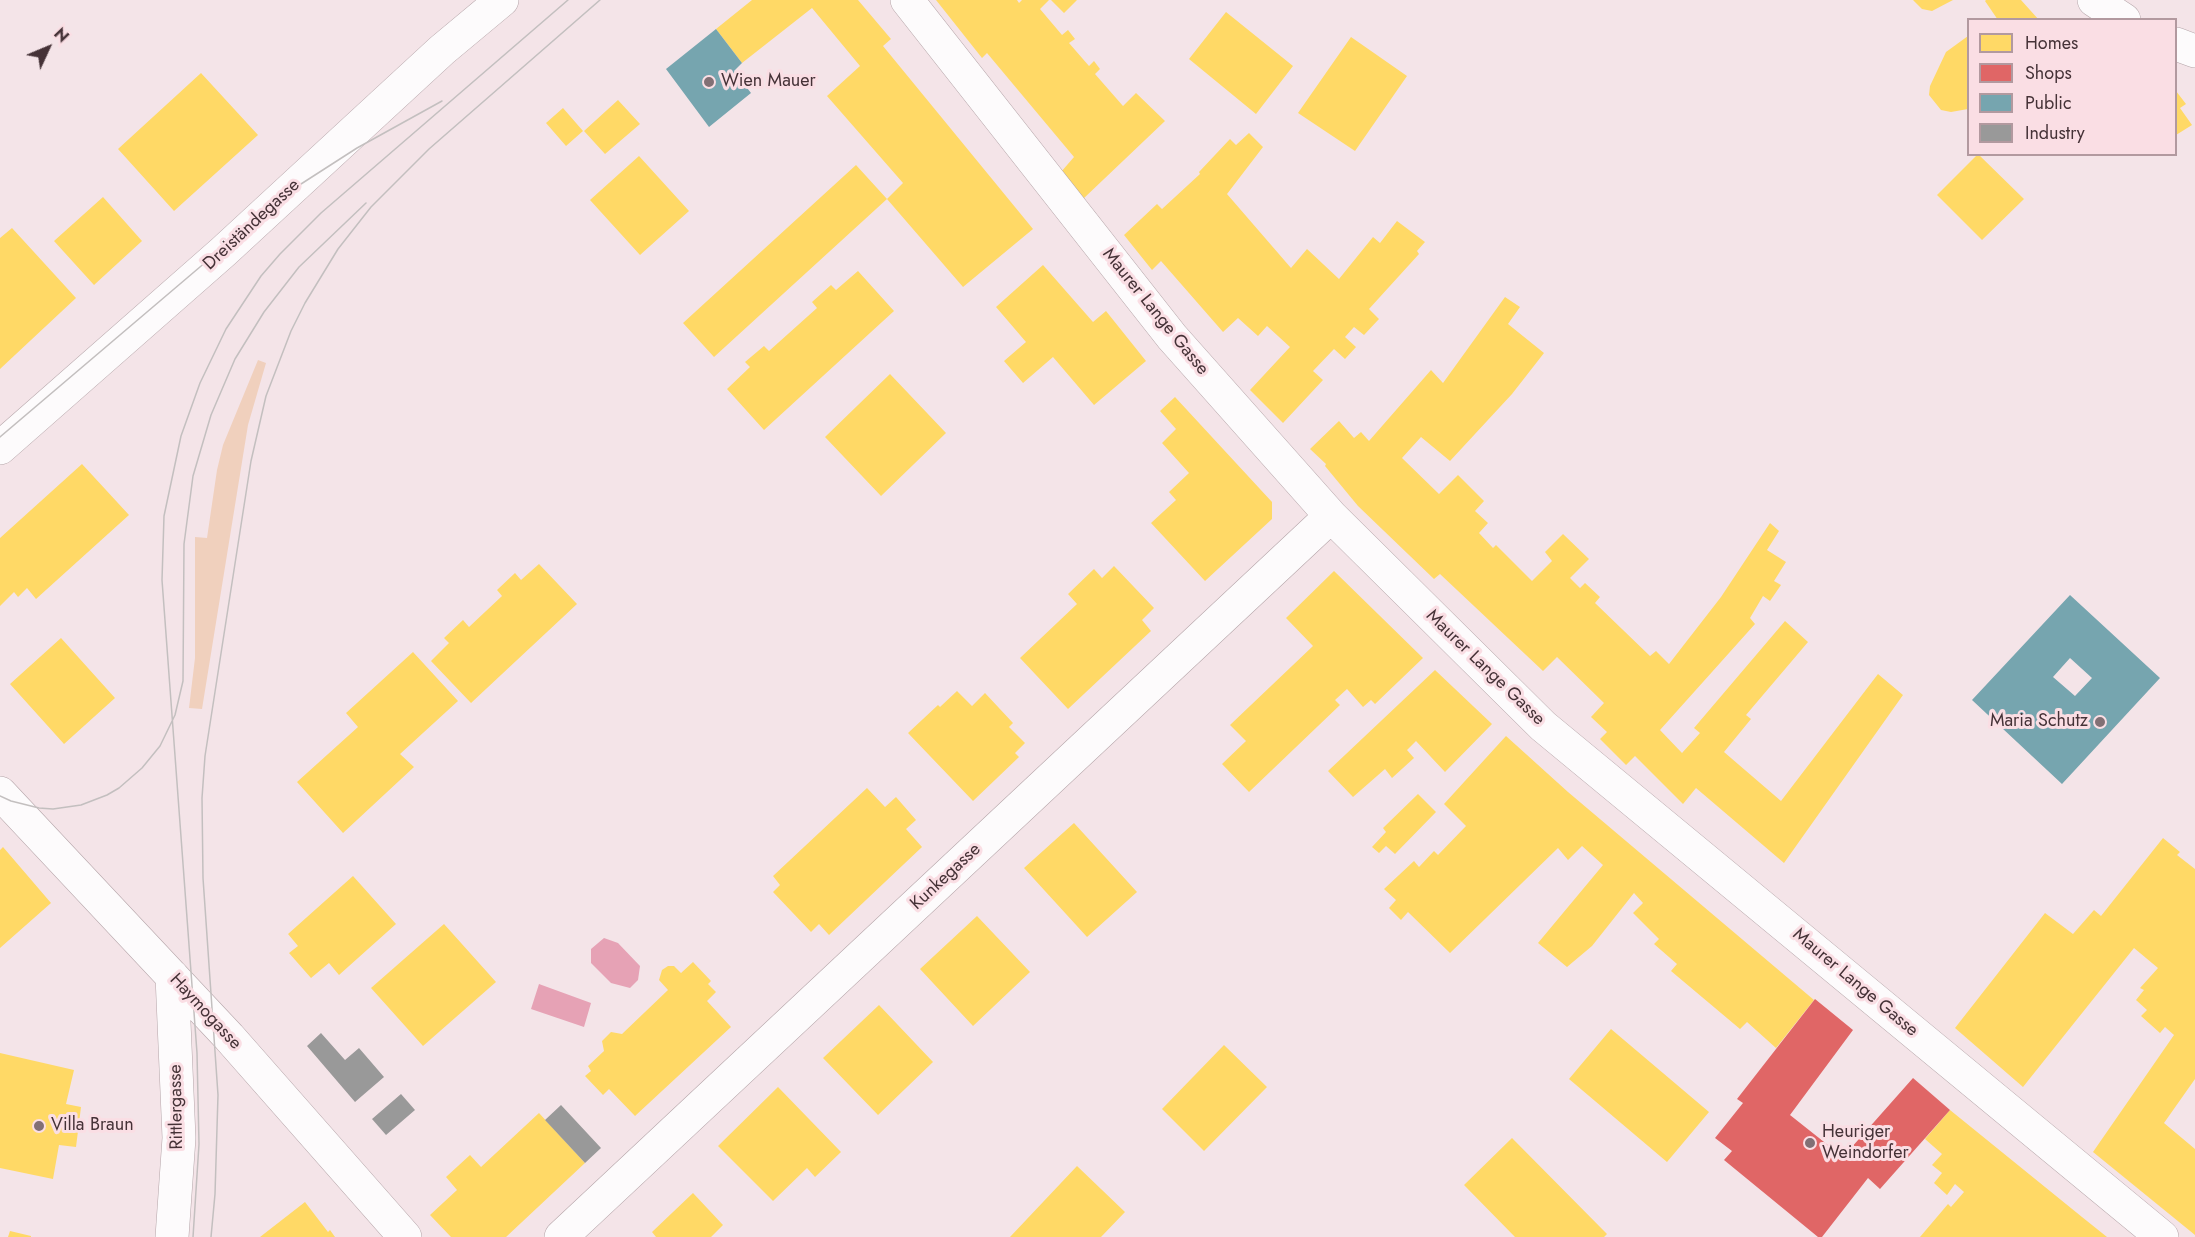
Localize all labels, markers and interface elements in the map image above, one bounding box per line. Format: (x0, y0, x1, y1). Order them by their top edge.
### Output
north arrow (18, 18, 78, 78)
legend (1967, 18, 2177, 156)
text: N (49, 23, 74, 48)
text: Homes (2025, 30, 2078, 56)
text: Shops (2025, 60, 2072, 86)
place label: Wien Mauer (721, 71, 816, 93)
marker: Wien Mauer (702, 75, 716, 89)
text: Public (2025, 90, 2072, 116)
text: Industry (2025, 120, 2085, 146)
street label: Dreiständegasse (199, 175, 305, 275)
street label: Maurer Lange Gasse (1097, 244, 1213, 380)
street label: Maurer Lange Gasse (1421, 606, 1549, 730)
place label: Maria Schutz (1990, 711, 2088, 733)
marker: Maria Schutz (2093, 715, 2107, 729)
street label: Kunkegasse (906, 839, 986, 915)
street label: Maurer Lange Gasse (1788, 924, 1922, 1042)
street label: Haymogasse (164, 970, 246, 1054)
street label: Rittlergasse (165, 1064, 189, 1150)
place label: Villa Braun (51, 1115, 134, 1137)
marker: Villa Braun (32, 1119, 46, 1133)
place label: Heuriger Weindorfer (1822, 1122, 1909, 1164)
marker: Heuriger Weindorfer (1803, 1136, 1817, 1150)

